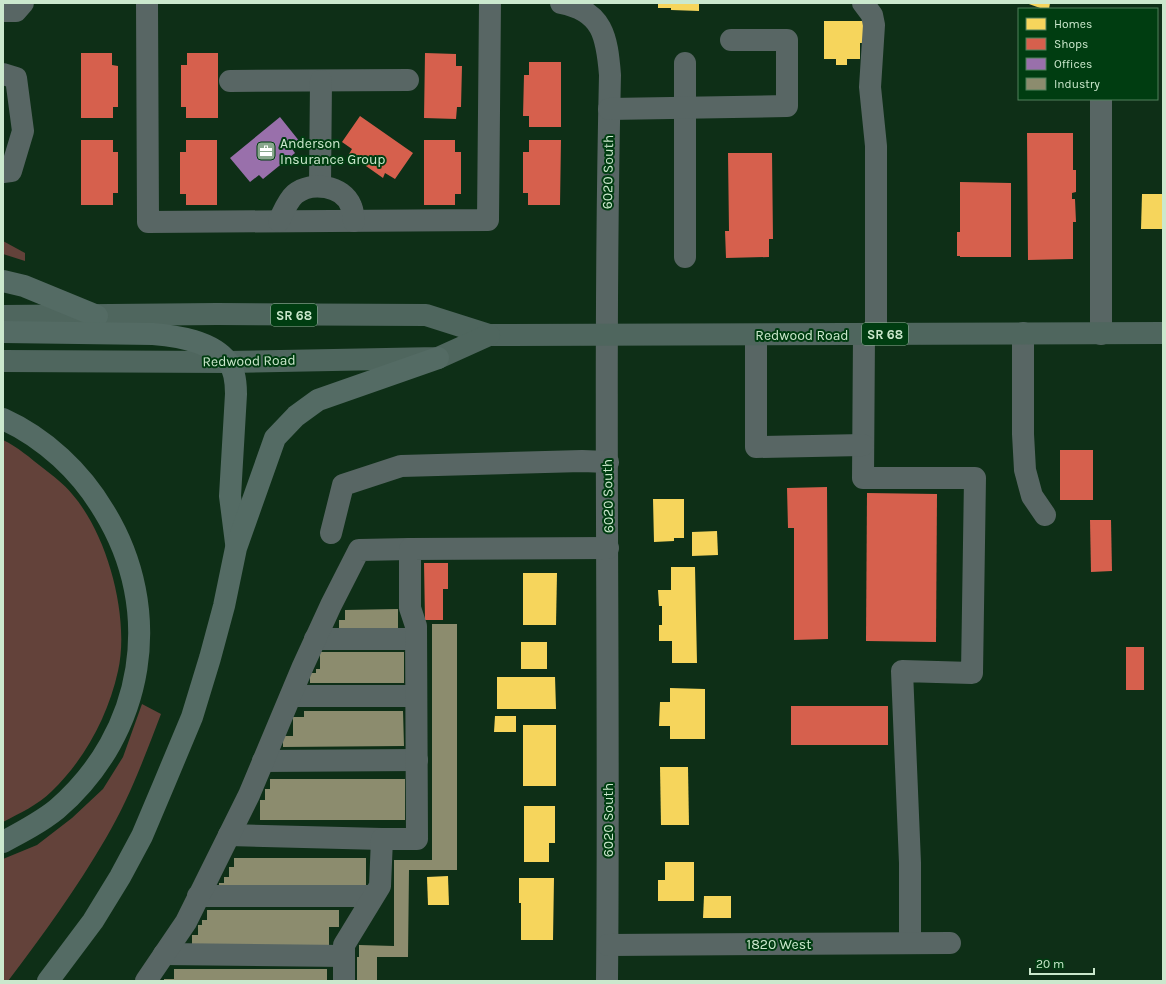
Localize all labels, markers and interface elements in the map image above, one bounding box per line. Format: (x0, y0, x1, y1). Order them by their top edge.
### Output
legend (1018, 8, 1158, 100)
text: Homes (1054, 17, 1092, 31)
text: Shops (1054, 37, 1088, 51)
text: Offices (1054, 57, 1092, 71)
text: Industry (1054, 77, 1100, 91)
place label: Anderson Insurance Group (280, 135, 386, 168)
street label: 6020 South (599, 135, 617, 209)
office icon: Anderson Insurance Group (255, 140, 277, 162)
road number: SR 68 (271, 304, 317, 326)
road number: SR 68 (862, 323, 908, 345)
street label: Redwood Road (755, 327, 849, 344)
street label: Redwood Road (202, 352, 296, 370)
street label: 6020 South (599, 459, 617, 533)
street label: 6020 South (600, 783, 617, 857)
street label: 1820 West (747, 936, 811, 953)
scale bar (1030, 950, 1094, 976)
text: 20 m (1036, 957, 1064, 971)

